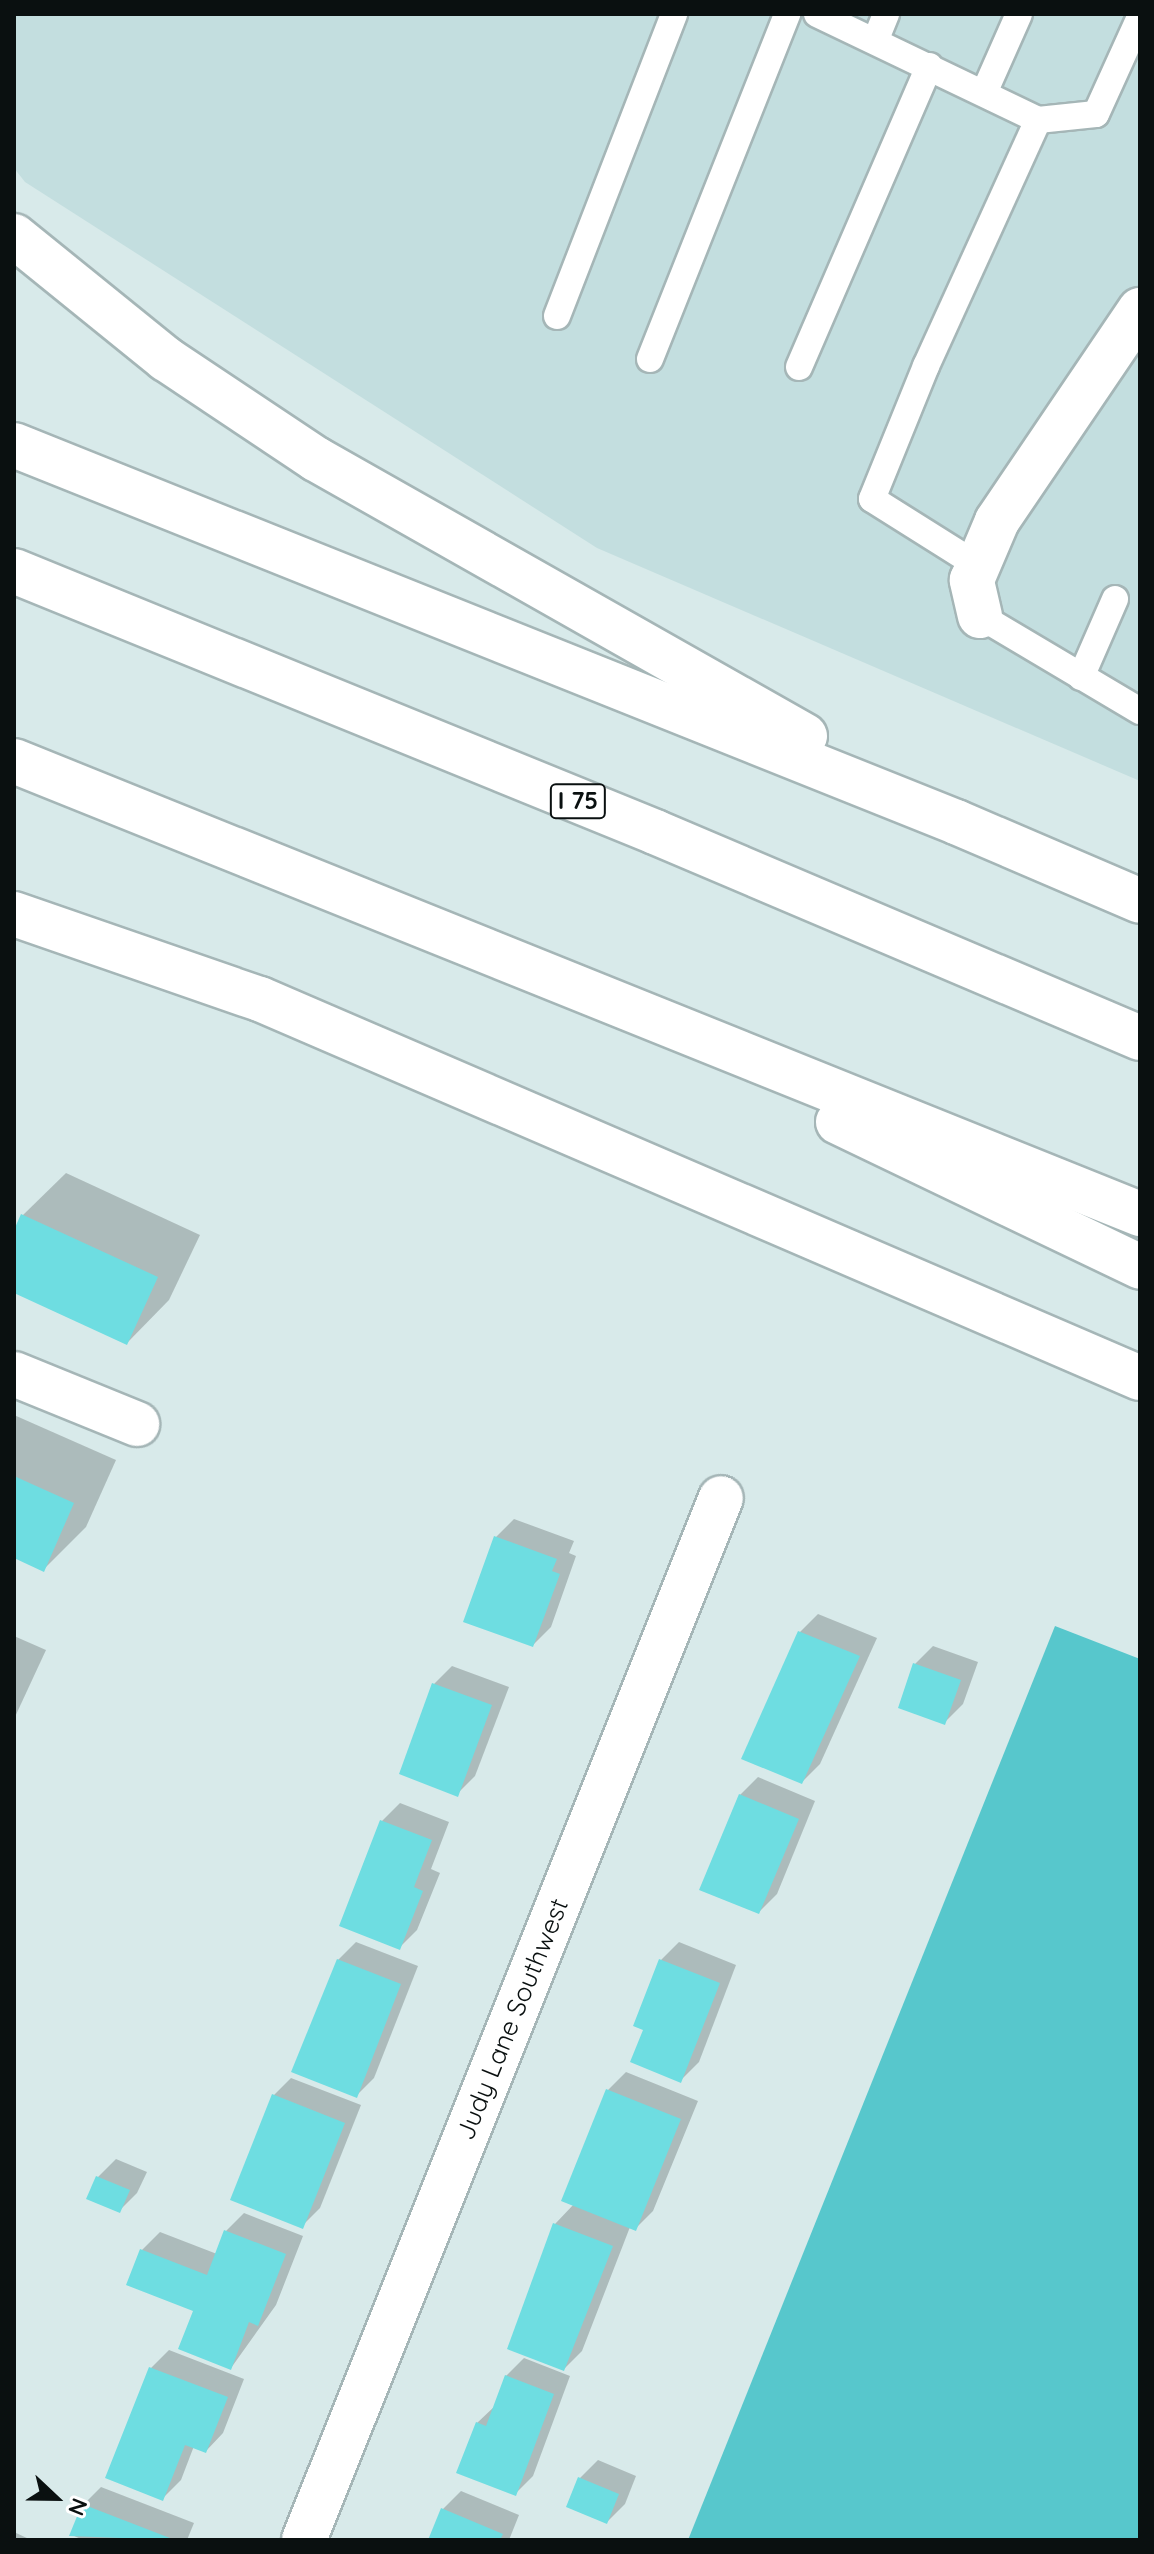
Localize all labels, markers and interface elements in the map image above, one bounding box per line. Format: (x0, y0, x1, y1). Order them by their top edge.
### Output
road number: I 75 (548, 781, 608, 821)
street label: Judy Lane Southwest (449, 1894, 575, 2144)
north arrow (16, 2458, 96, 2538)
text: N (62, 2494, 94, 2520)

